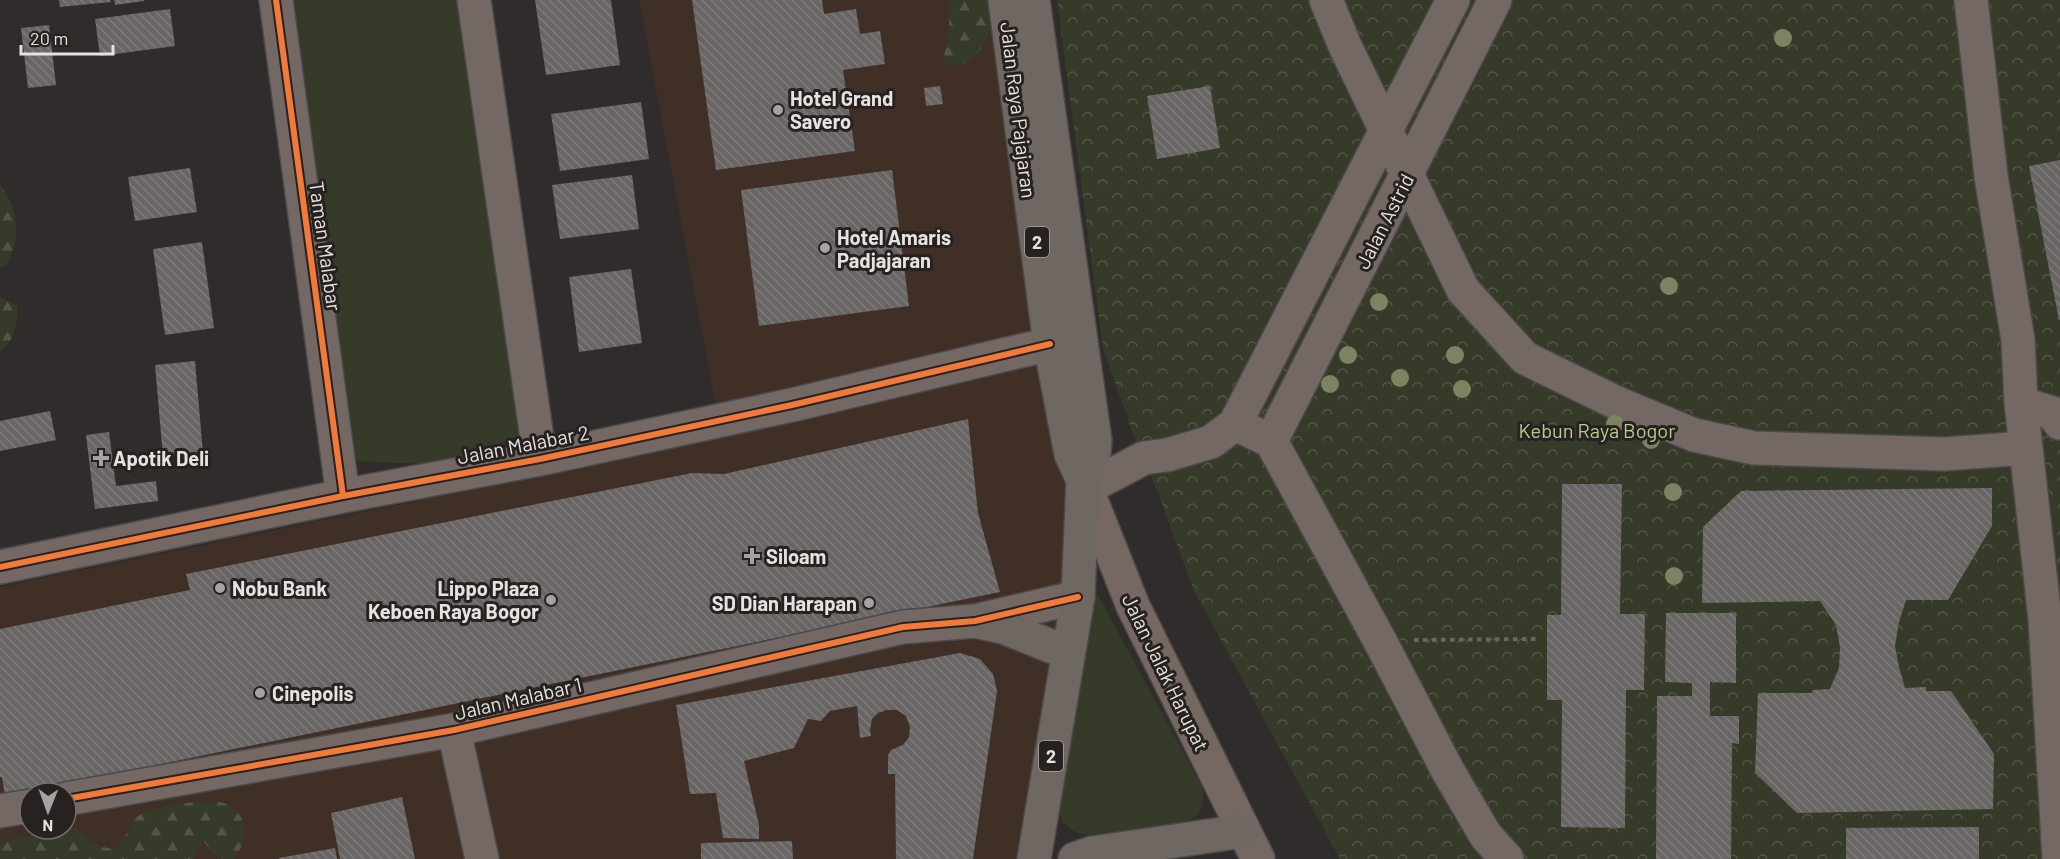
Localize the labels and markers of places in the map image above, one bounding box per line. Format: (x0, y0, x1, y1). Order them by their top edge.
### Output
place label: Hotel Grand Savero (790, 86, 893, 133)
marker: Hotel Grand Savero (771, 103, 785, 117)
place label: Hotel Amaris Padjajaran (837, 225, 951, 272)
marker: Hotel Amaris Padjajaran (818, 241, 832, 255)
place label: Apotik Deli (113, 446, 209, 470)
marker: Apotik Deli (94, 451, 108, 465)
place label: Siloam (766, 544, 826, 568)
marker: Siloam (743, 547, 761, 565)
place label: Nobu Bank (232, 576, 327, 600)
place label: Lippo Plaza Keboen Raya Bogor (368, 576, 539, 623)
marker: Nobu Bank (213, 581, 227, 595)
place label: SD Dian Harapan (712, 591, 857, 615)
marker: Lippo Plaza Keboen Raya Bogor (544, 593, 558, 607)
marker: SD Dian Harapan (862, 596, 876, 610)
place label: Cinepolis (272, 681, 354, 705)
marker: Cinepolis (253, 686, 267, 700)

